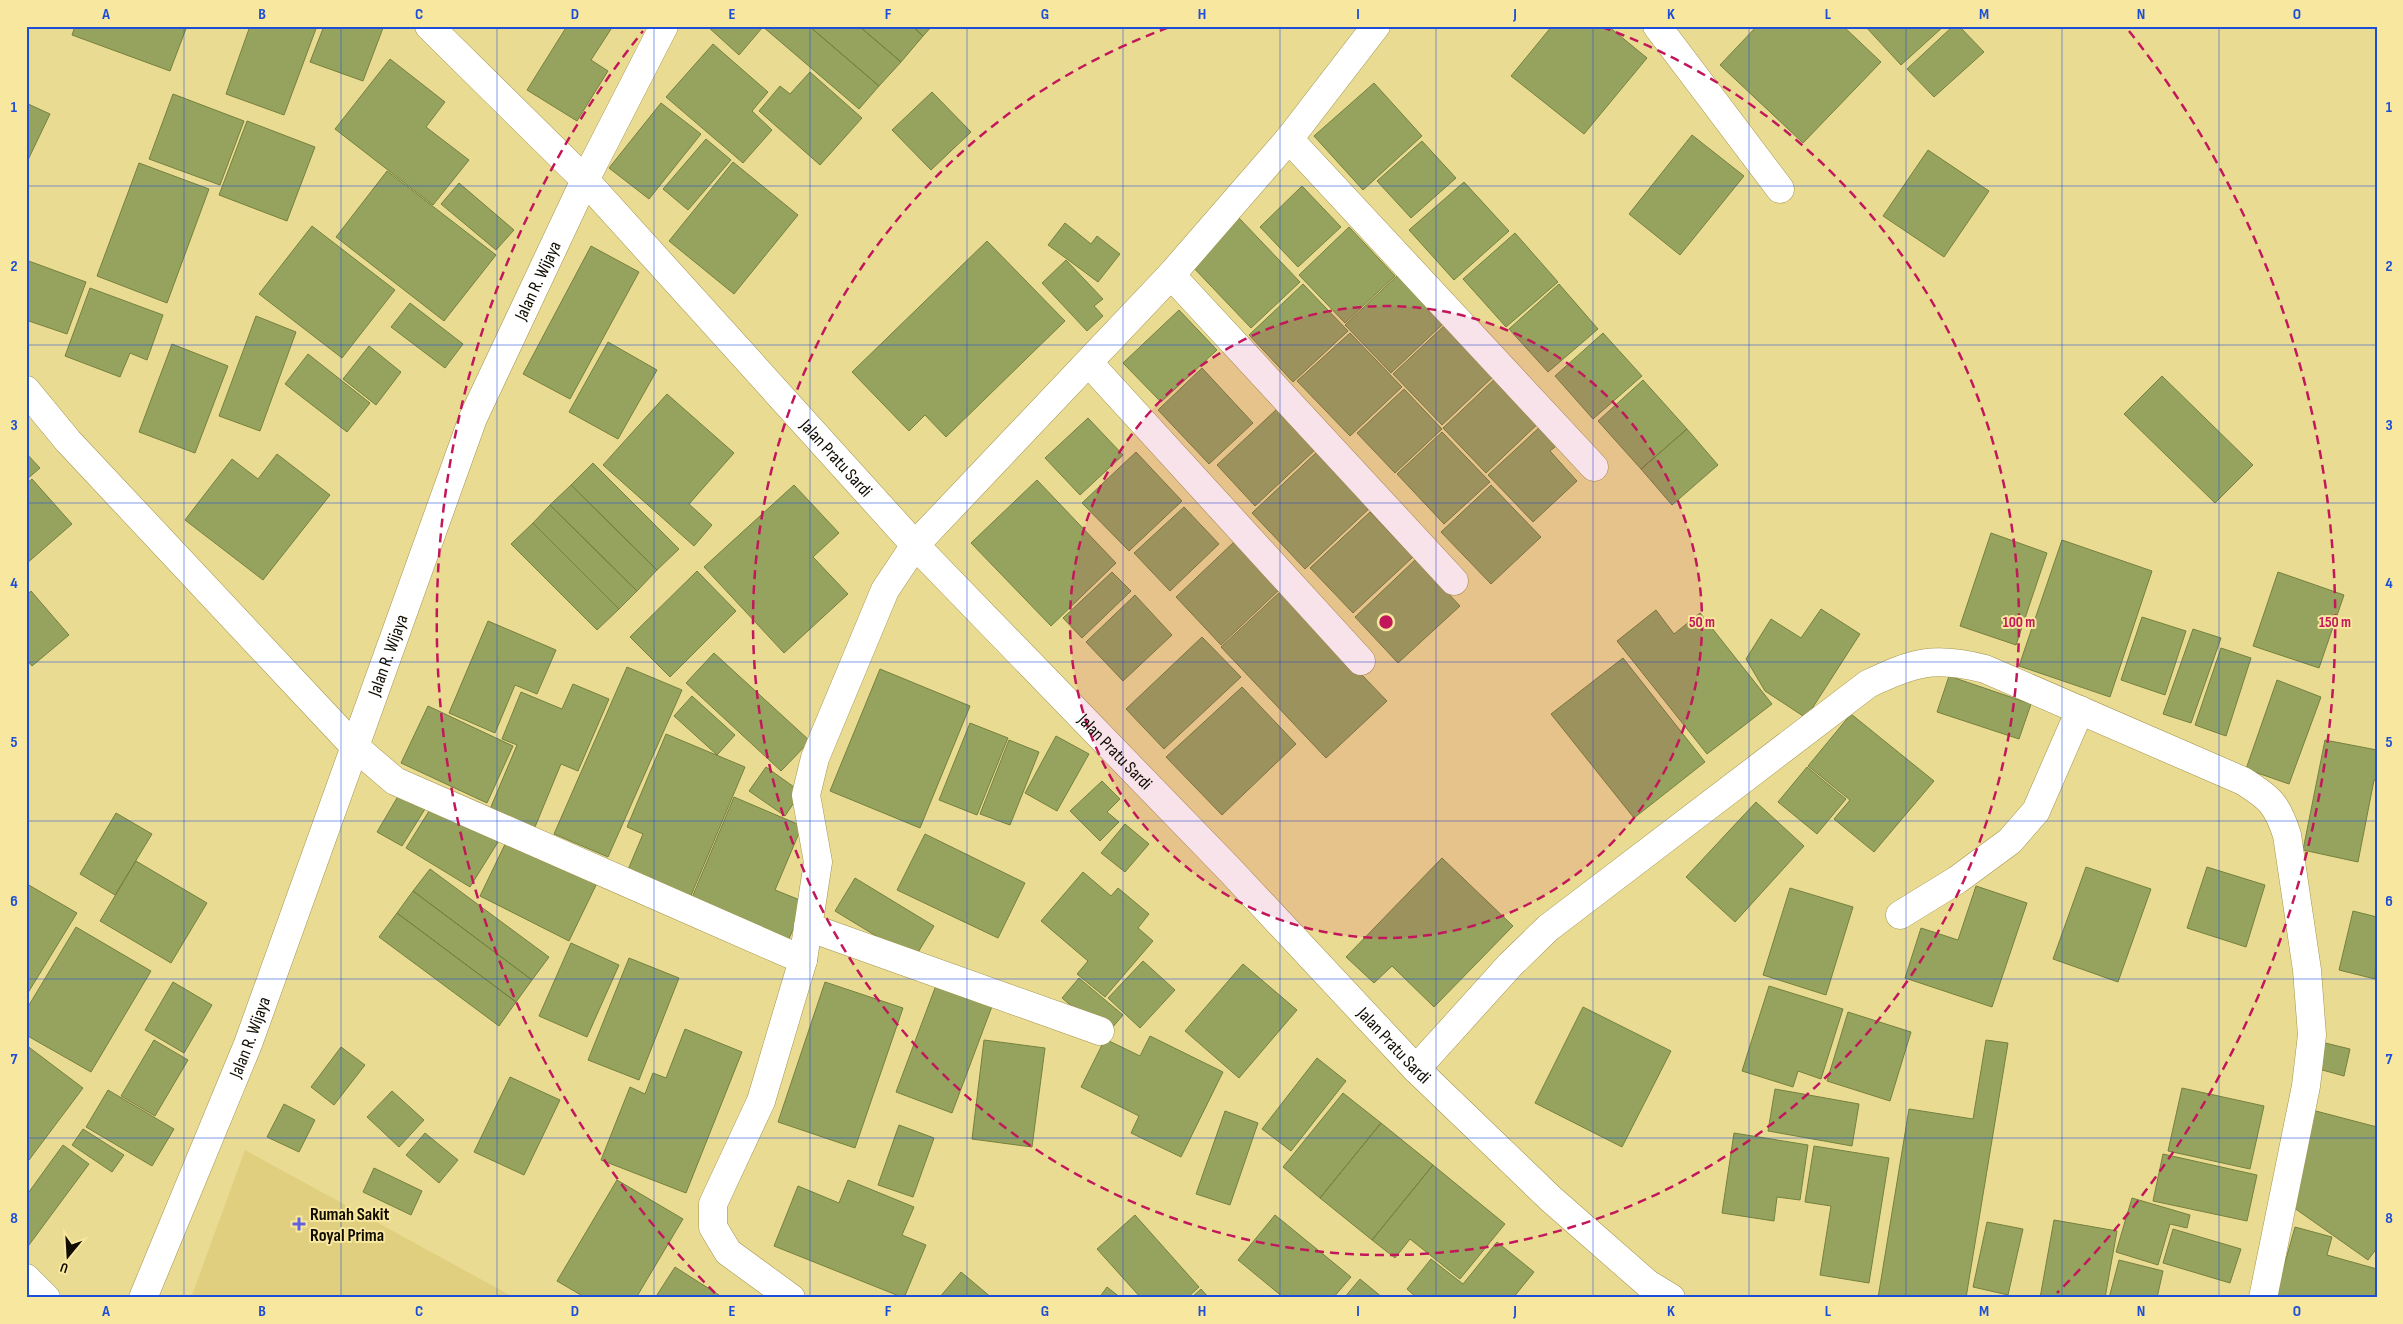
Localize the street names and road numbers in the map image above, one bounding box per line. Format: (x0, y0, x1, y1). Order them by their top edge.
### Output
street label: Jalan R. Wijaya (510, 238, 566, 325)
street label: Jalan Pratu Sardi (795, 414, 876, 501)
street label: Jalan R. Wijaya (364, 612, 412, 700)
street label: Jalan Pratu Sardi (1073, 709, 1156, 794)
street label: Jalan R. Wijaya (225, 994, 275, 1082)
street label: Jalan Pratu Sardi (1352, 1002, 1435, 1088)

